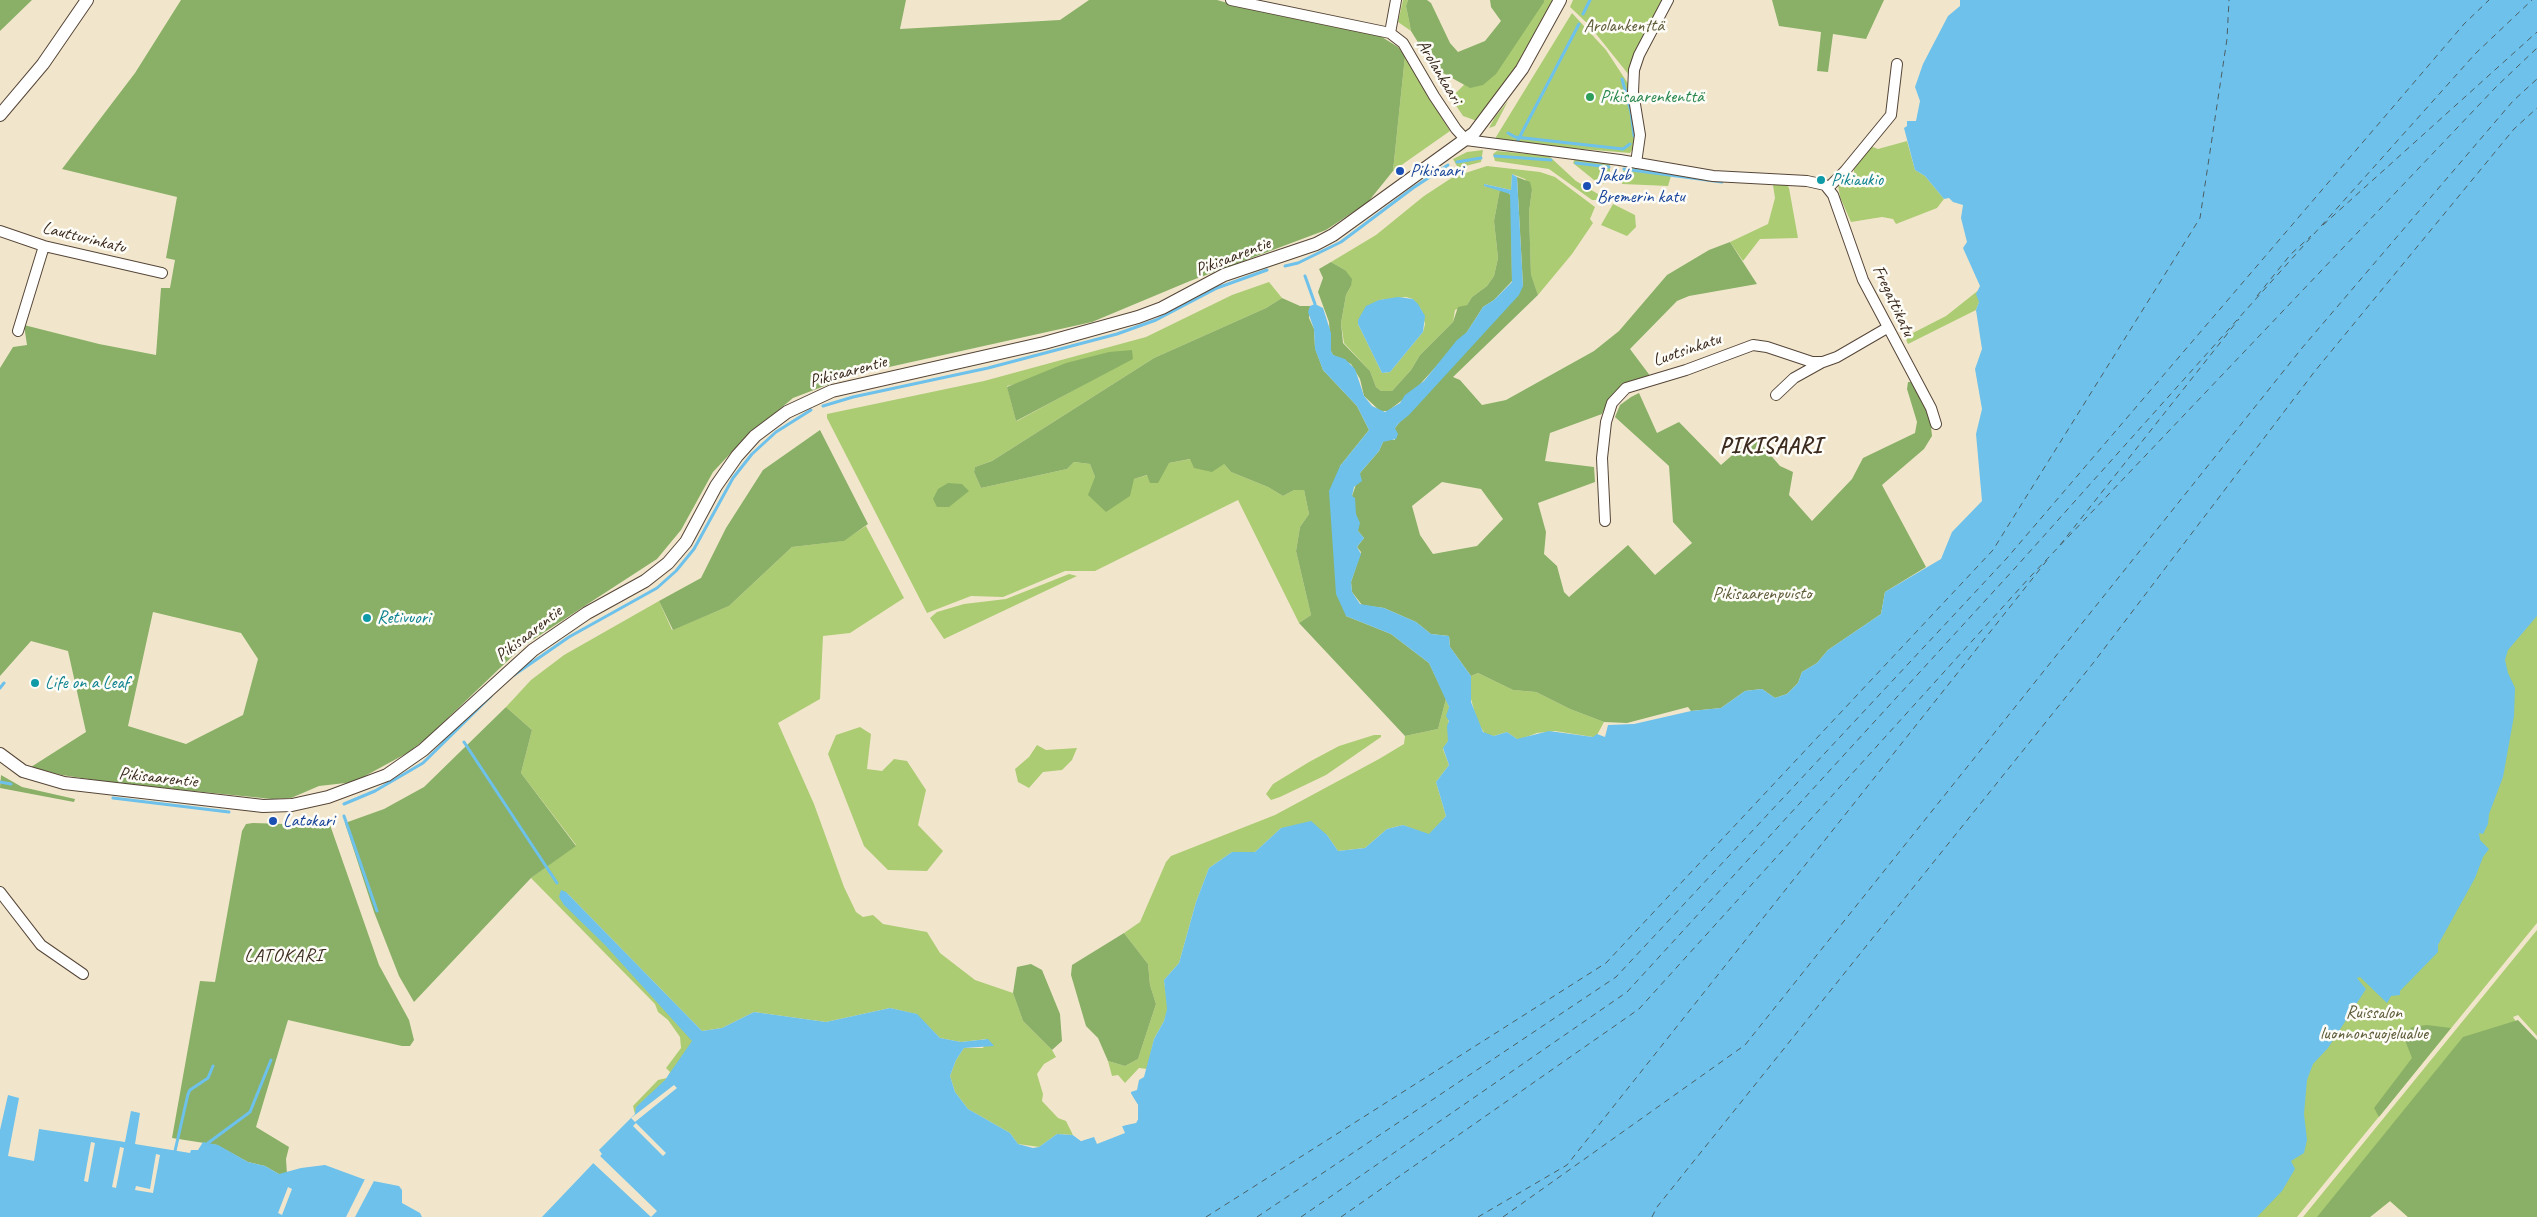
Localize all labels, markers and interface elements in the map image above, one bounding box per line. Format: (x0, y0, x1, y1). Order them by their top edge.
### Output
park label: Arolankenttä (1584, 15, 1664, 37)
street label: Arolankaari (1411, 36, 1467, 108)
place label: Pikisaarenkenttä (1600, 86, 1704, 108)
marker: Pikisaarenkenttä (1584, 91, 1596, 103)
place label: Pikisaari (1410, 160, 1463, 182)
marker: Pikisaari (1394, 165, 1406, 177)
place label: Jakob Bremerin katu (1597, 165, 1685, 208)
place label: Pikiaukio (1831, 169, 1883, 191)
marker: Pikiaukio (1815, 174, 1827, 186)
marker: Jakob Bremerin katu (1581, 180, 1593, 192)
street label: Lautturinkatu (40, 217, 128, 259)
street label: Pikisaarentie (1192, 233, 1274, 281)
street label: Fregattikatu (1867, 262, 1919, 340)
street label: Luotsinkatu (1650, 328, 1724, 372)
street label: Pikisaarentie (807, 351, 889, 393)
district label: PIKISAARI (1719, 434, 1823, 460)
park label: Pikisaarenpuisto (1713, 583, 1811, 605)
street label: Pikisaarentie (491, 601, 567, 667)
place label: Retivuori (377, 607, 430, 629)
marker: Retivuori (361, 612, 373, 624)
place label: Life on a Leaf (45, 672, 129, 694)
marker: Life on a Leaf (29, 677, 41, 689)
street label: Pikisaarentie (118, 763, 198, 793)
place label: Latokari (283, 810, 335, 832)
marker: Latokari (267, 815, 279, 827)
district label: LATOKARI (243, 945, 325, 967)
park label: Ruissalon luonnonsuojelualue (2320, 1002, 2428, 1044)

